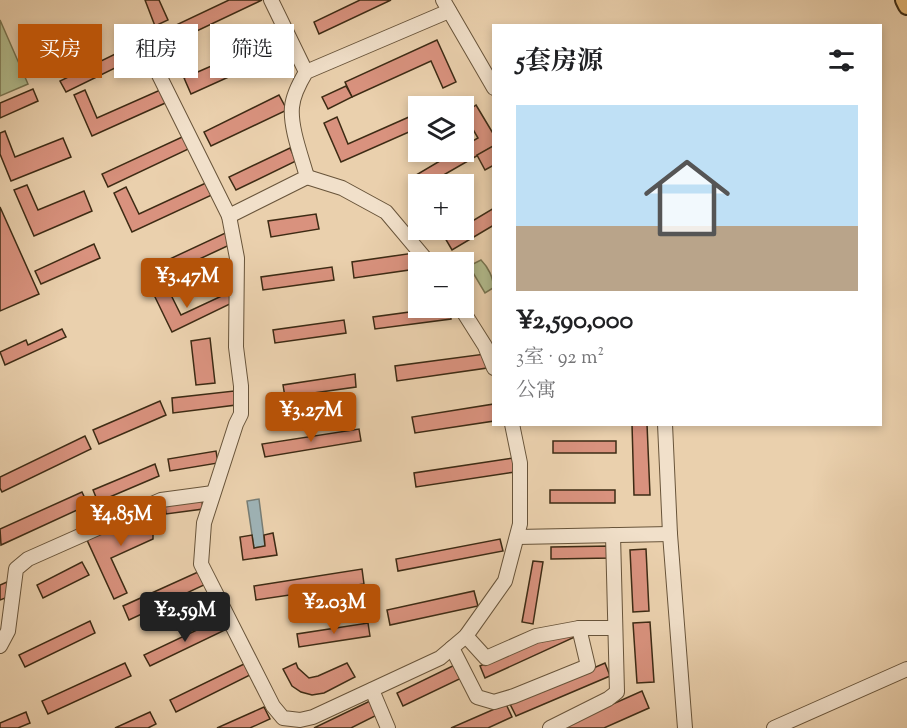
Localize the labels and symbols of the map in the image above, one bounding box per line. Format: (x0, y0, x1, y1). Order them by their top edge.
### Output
pin: ¥3.47M (138, 258, 236, 309)
pin: ¥3.27M (262, 392, 360, 443)
pin: ¥4.85M (72, 496, 170, 547)
pin: ¥2.03M (285, 584, 383, 635)
pin: ¥2.59M (136, 592, 234, 643)

